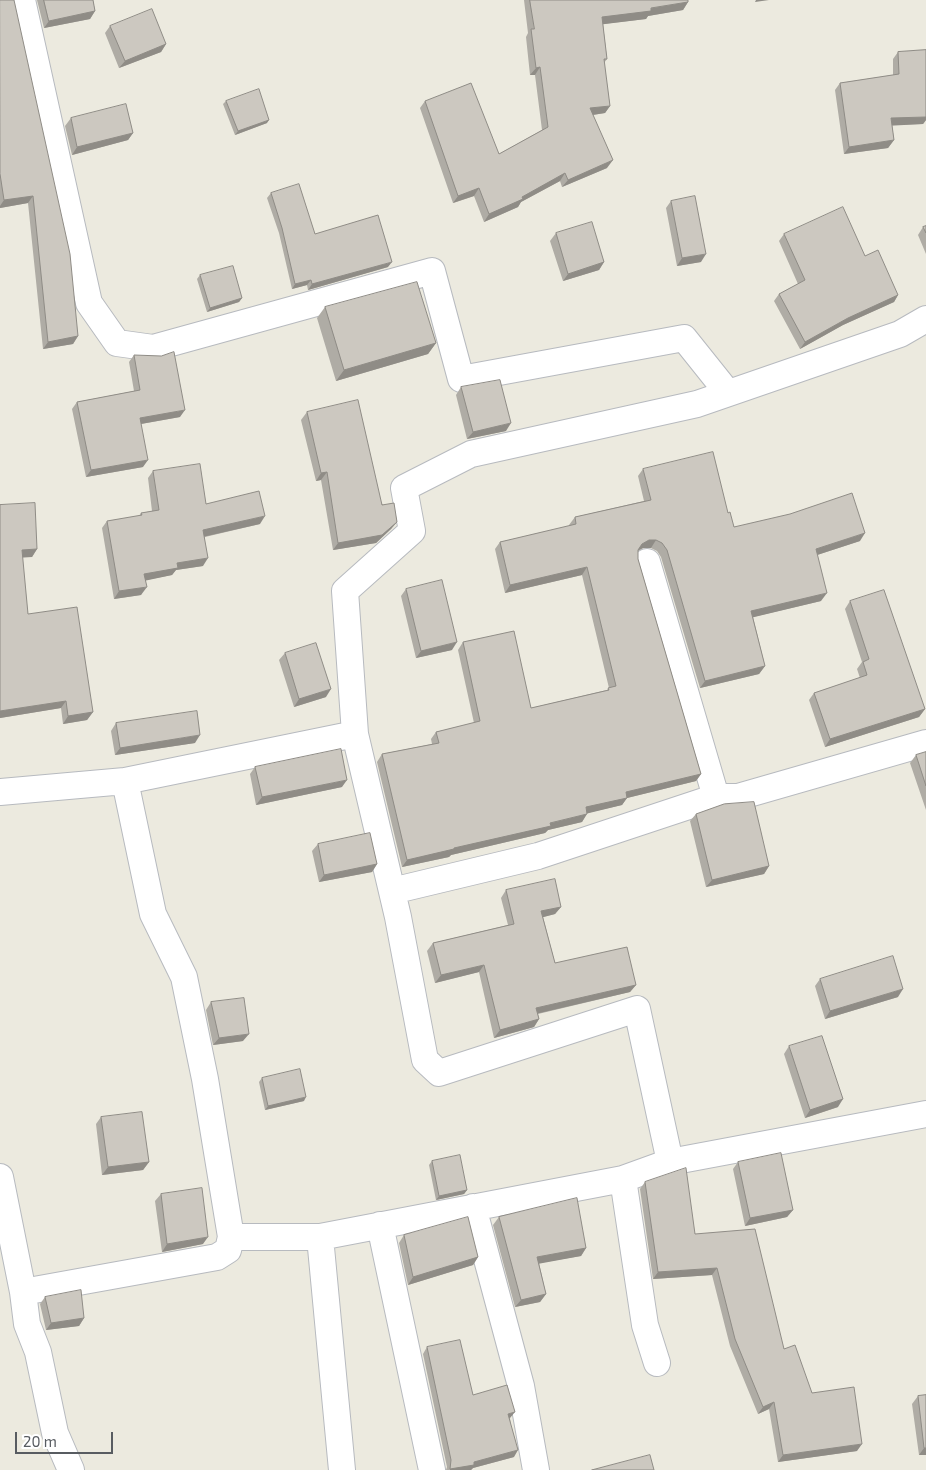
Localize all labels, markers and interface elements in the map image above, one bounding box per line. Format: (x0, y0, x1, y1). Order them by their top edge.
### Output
scale bar (18, 1422, 115, 1454)
text: 20 m (23, 1432, 57, 1450)

